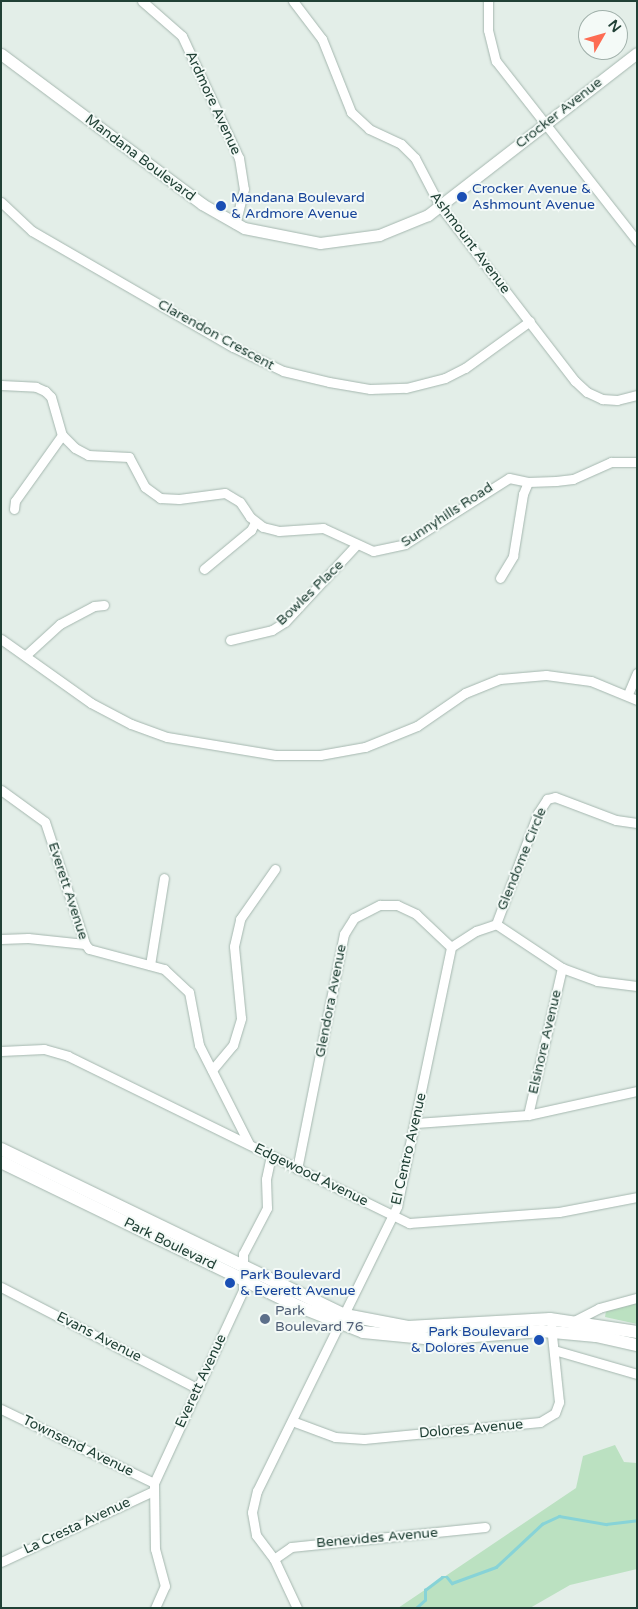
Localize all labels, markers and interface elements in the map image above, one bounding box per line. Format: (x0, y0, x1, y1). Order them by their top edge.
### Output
north arrow (578, 10, 628, 60)
text: N (604, 16, 625, 36)
street label: Ardmore Avenue (182, 48, 244, 158)
street label: Crocker Avenue (512, 74, 606, 152)
street label: Mandana Boulevard (81, 111, 199, 205)
place label: Crocker Avenue & Ashmount Avenue (472, 181, 595, 213)
street label: Ashmount Avenue (426, 189, 514, 297)
place label: Mandana Boulevard & Ardmore Avenue (231, 190, 365, 222)
marker: Crocker Avenue & Ashmount Avenue (456, 191, 468, 203)
marker: Mandana Boulevard & Ardmore Avenue (215, 200, 227, 212)
street label: Clarendon Crescent (155, 296, 277, 374)
street label: Sunnyhills Road (398, 479, 496, 551)
street label: Bowles Place (273, 557, 347, 629)
street label: Glendome Circle (494, 805, 550, 913)
street label: Everett Avenue (44, 840, 92, 942)
street label: Glendora Avenue (312, 943, 350, 1059)
street label: Elsinore Avenue (525, 988, 565, 1096)
street label: El Centro Avenue (388, 1091, 430, 1207)
street label: Edgewood Avenue (251, 1140, 371, 1210)
street label: Park Boulevard (121, 1214, 219, 1274)
place label: Park Boulevard & Everett Avenue (240, 1267, 355, 1300)
marker: Park Boulevard & Everett Avenue (224, 1277, 236, 1289)
place label: Park Boulevard 76 (275, 1303, 363, 1335)
street label: Evans Avenue (54, 1308, 144, 1366)
marker: Park Boulevard 76 (259, 1313, 271, 1325)
place label: Park Boulevard & Dolores Avenue (411, 1324, 529, 1356)
street label: Everett Avenue (172, 1331, 230, 1431)
marker: Park Boulevard & Dolores Avenue (533, 1334, 545, 1346)
street label: Townsend Avenue (20, 1412, 136, 1480)
street label: Dolores Avenue (418, 1416, 524, 1442)
street label: La Cresta Avenue (21, 1494, 133, 1558)
street label: Benevides Avenue (315, 1524, 439, 1552)

